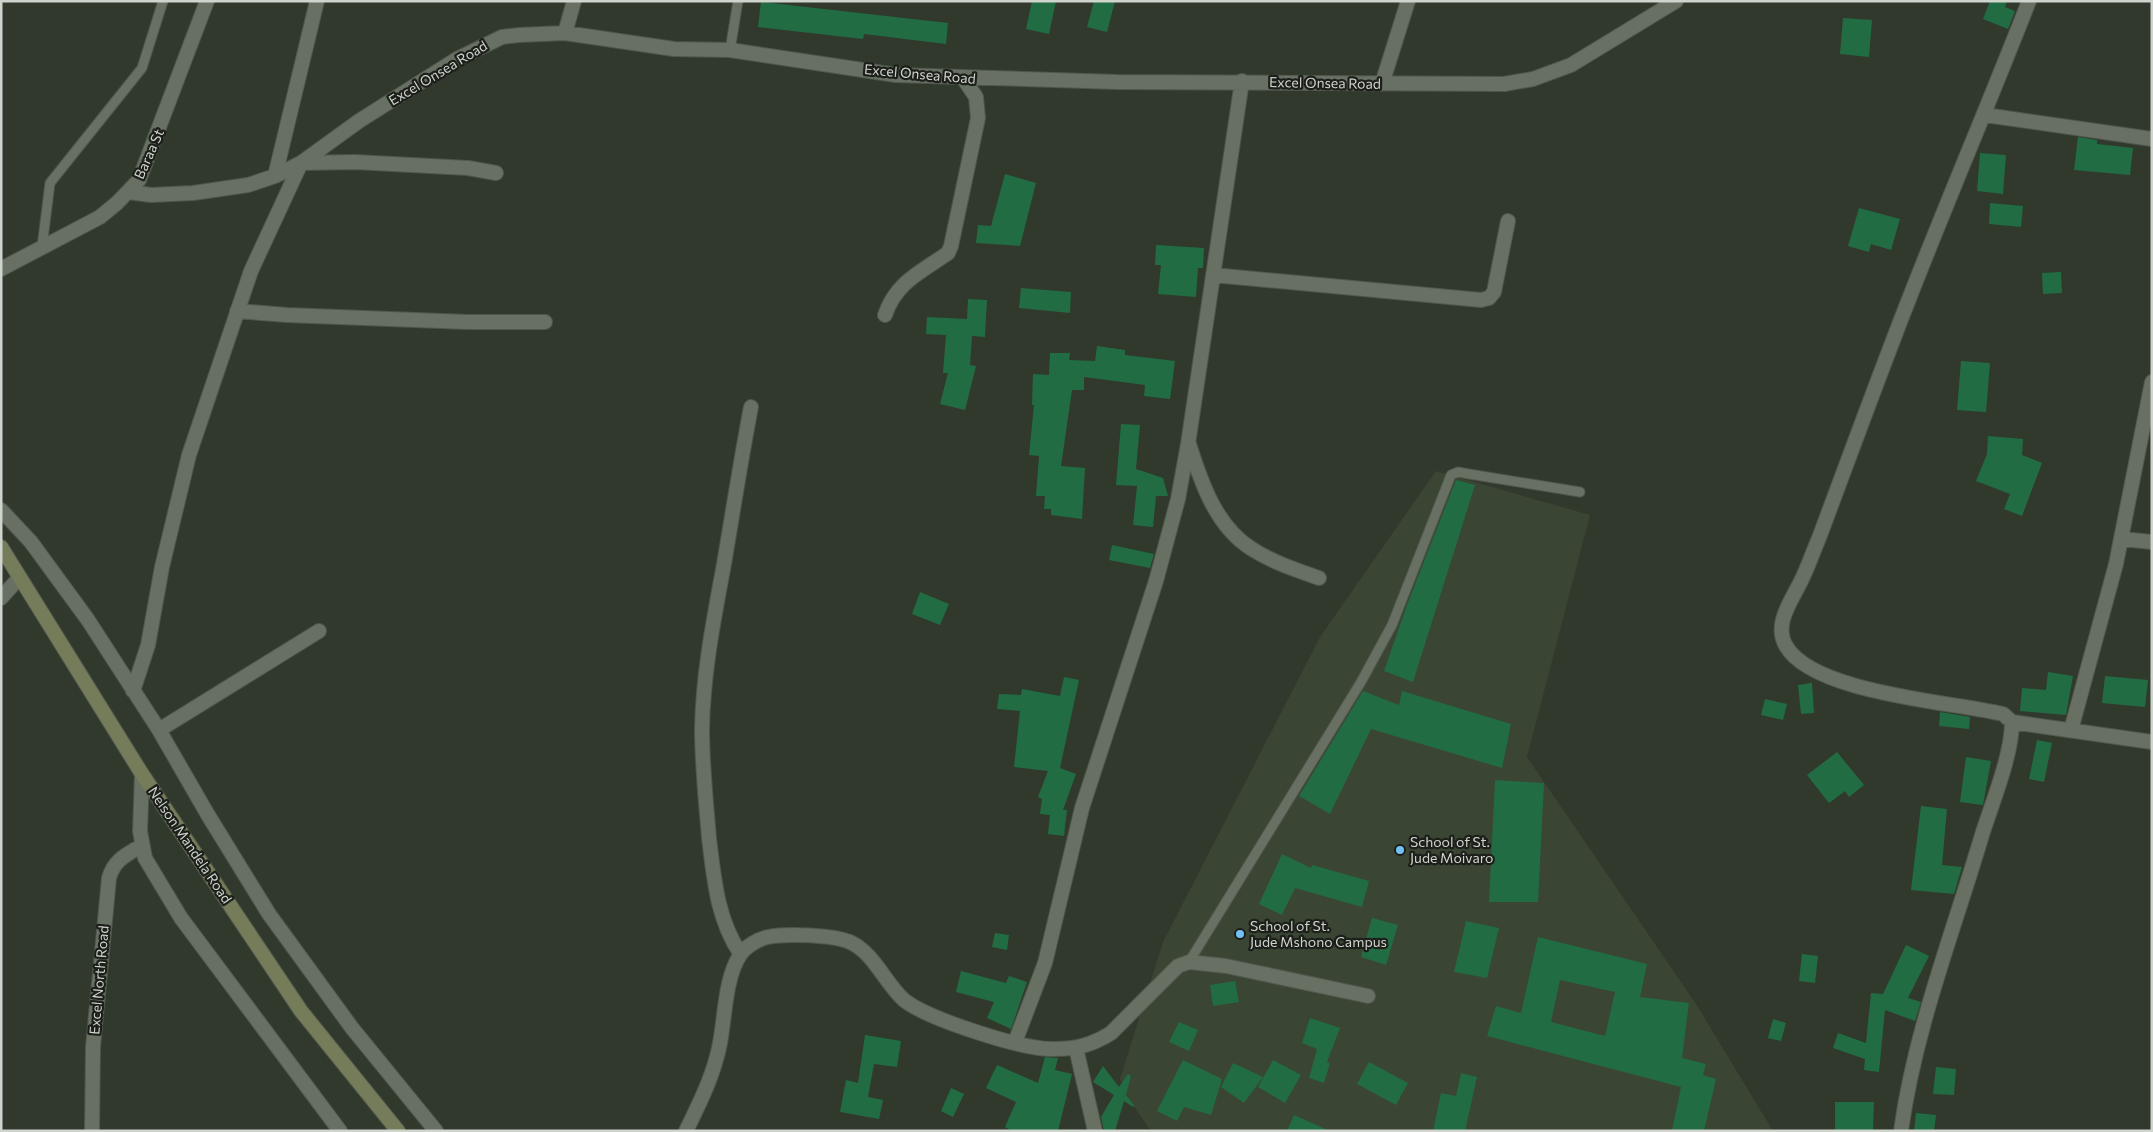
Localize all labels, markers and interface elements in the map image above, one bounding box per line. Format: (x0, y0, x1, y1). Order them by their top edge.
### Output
street label: Excel Onsea Road (385, 36, 490, 109)
street label: Excel Onsea Road (864, 60, 977, 87)
street label: Excel Onsea Road (1269, 73, 1381, 92)
street label: Baraa St (130, 126, 167, 181)
street label: Nelson Mandela Road (145, 783, 236, 906)
place label: School of St. Jude Moivaro (1410, 833, 1493, 866)
marker: School of St. Jude Moivaro (1394, 844, 1406, 856)
place label: School of St. Jude Mshono Campus (1250, 917, 1387, 950)
street label: Excel North Road (85, 925, 112, 1035)
marker: School of St. Jude Mshono Campus (1234, 928, 1246, 940)

